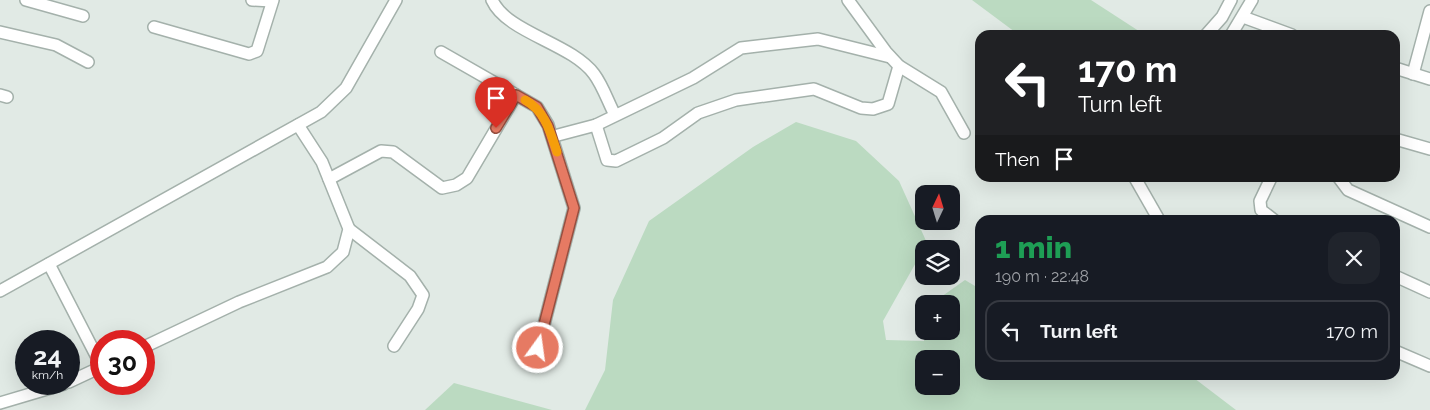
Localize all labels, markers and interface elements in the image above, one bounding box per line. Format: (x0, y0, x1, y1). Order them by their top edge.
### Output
text: 170 m (1078, 49, 1177, 90)
icon: left (995, 50, 1060, 115)
pin (475, 77, 517, 128)
icon: arrive (482, 84, 510, 112)
text: Turn left (1078, 91, 1162, 117)
icon: arrive (1050, 145, 1078, 173)
text: Then (995, 148, 1040, 170)
north arrow (915, 185, 960, 230)
map controls (915, 185, 960, 395)
text: 1 min (995, 230, 1072, 265)
button: close (1328, 232, 1380, 284)
button: layers (915, 240, 960, 285)
text: 190 m · 22:48 (995, 267, 1089, 286)
button: + (915, 295, 960, 340)
icon: left (997, 317, 1025, 345)
text: Turn left (1040, 320, 1117, 342)
text: 170 m (1326, 320, 1378, 342)
position arrow (511, 321, 563, 373)
speed limit sign: 30 (90, 330, 155, 395)
text: 24 (33, 341, 62, 371)
button: − (915, 350, 960, 395)
text: km/h (32, 368, 63, 382)

